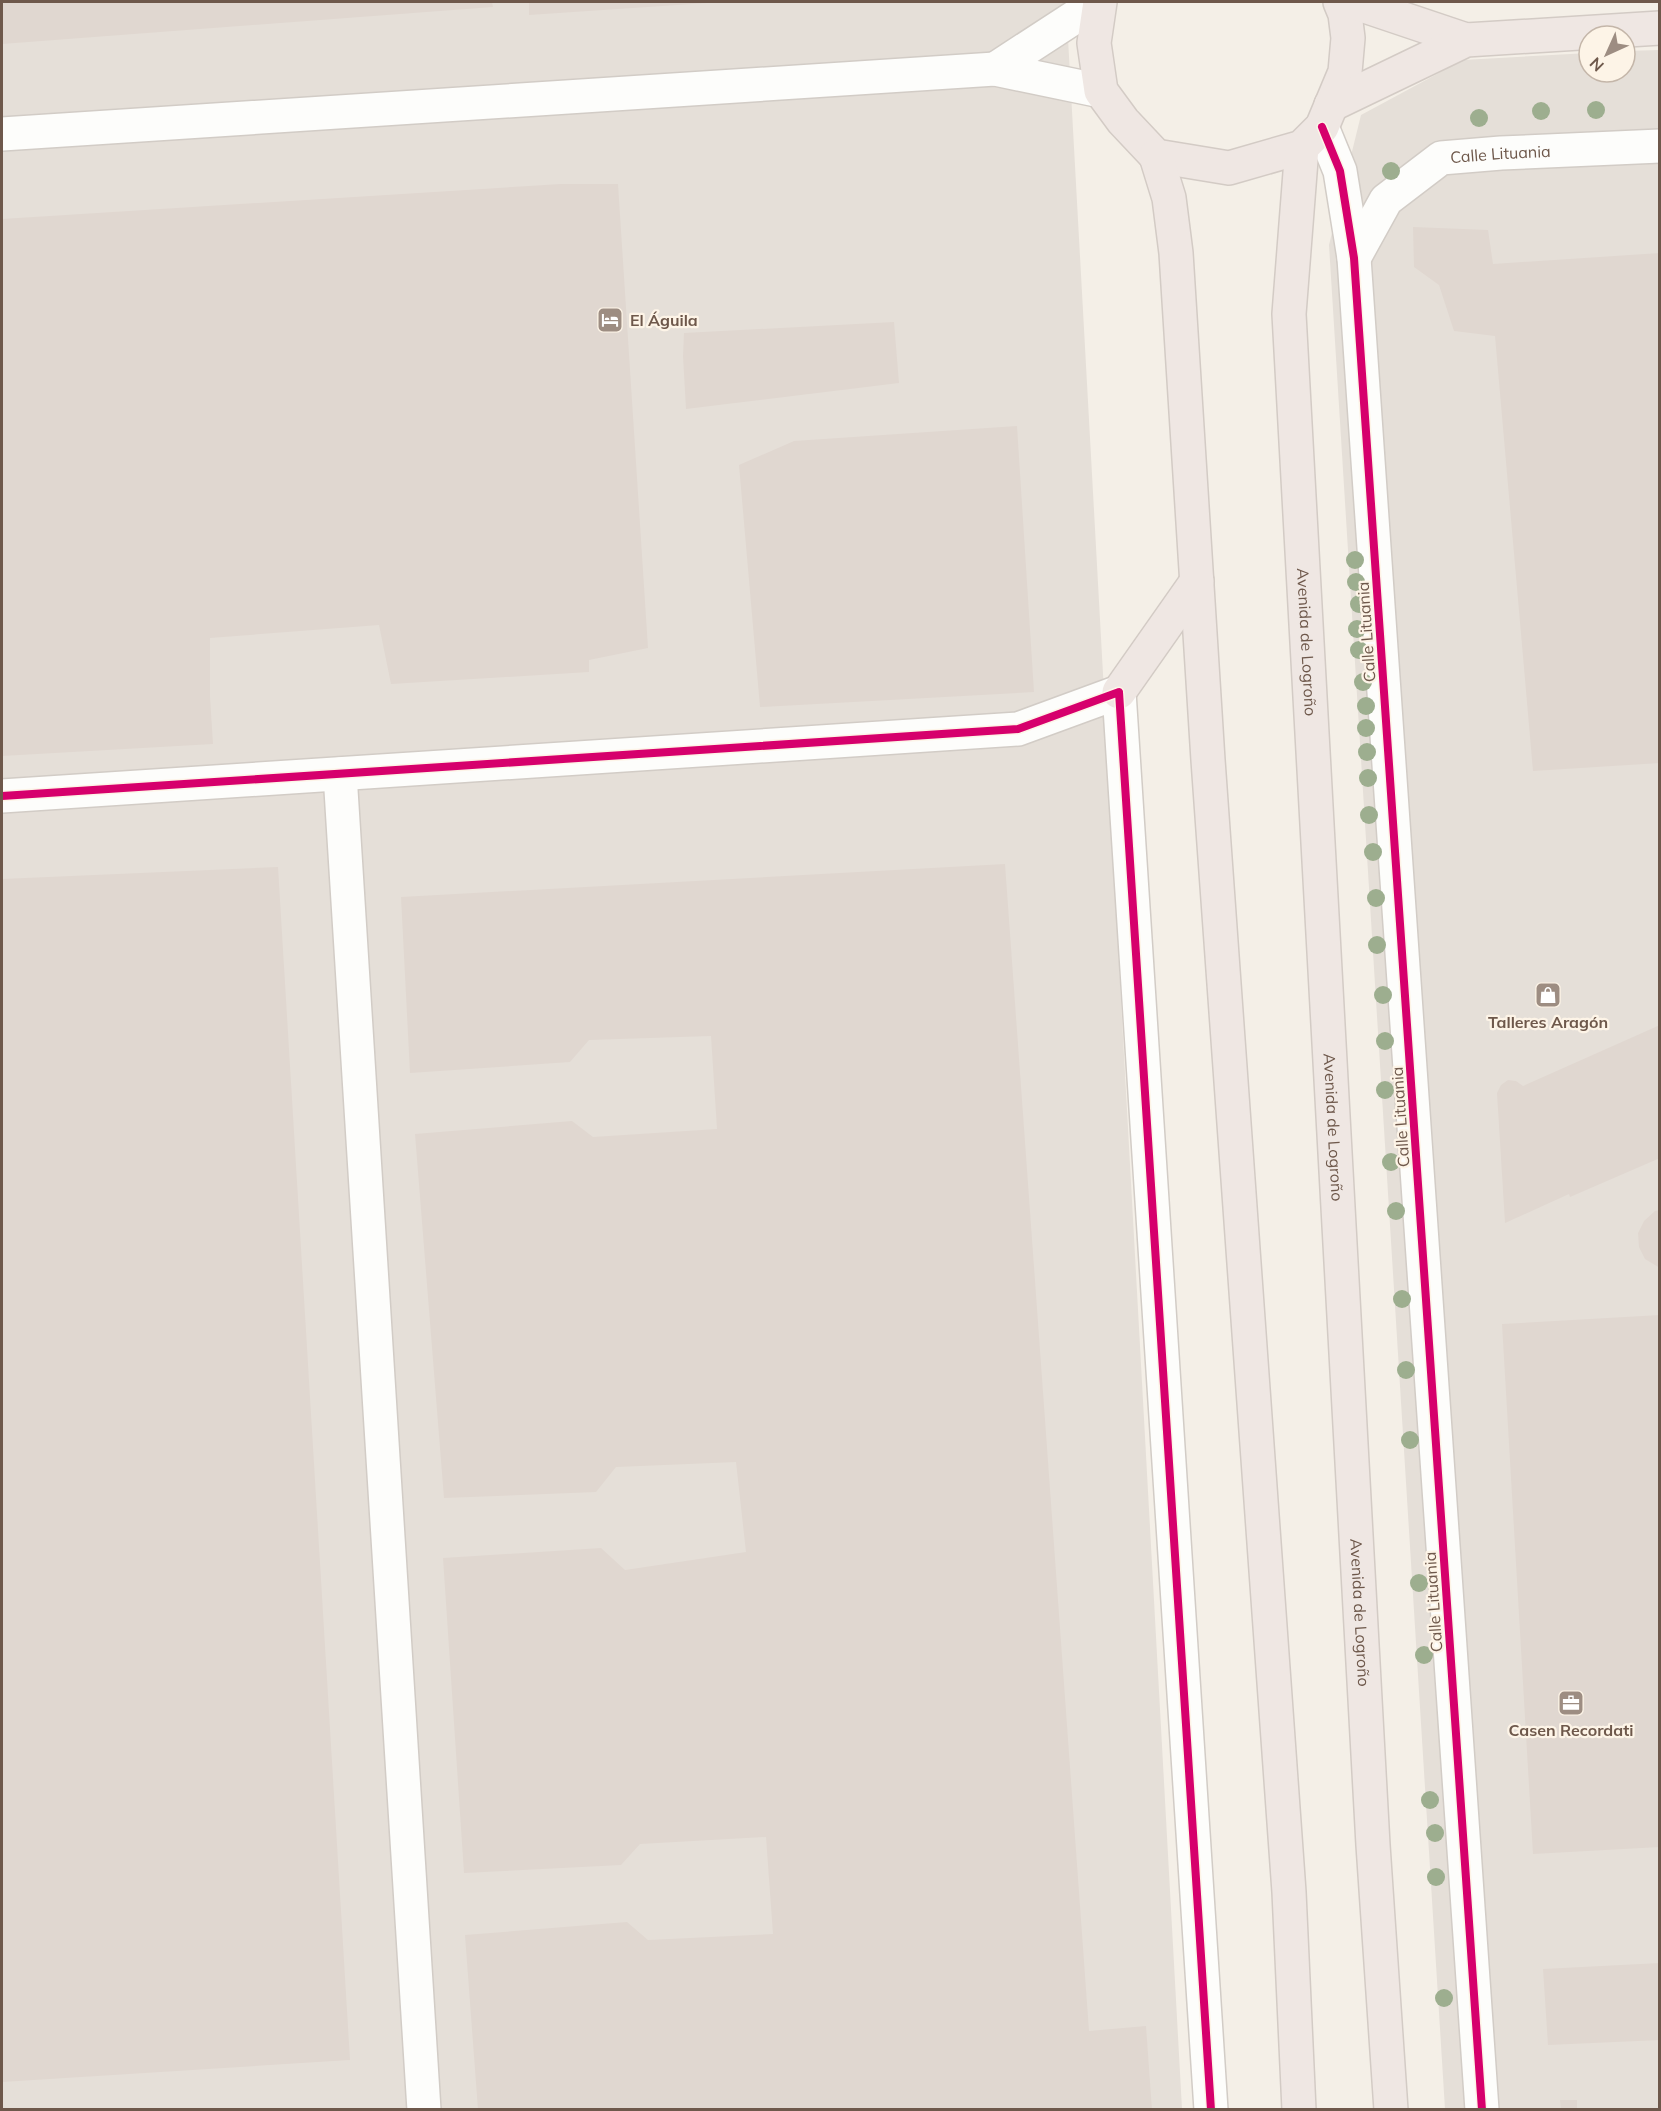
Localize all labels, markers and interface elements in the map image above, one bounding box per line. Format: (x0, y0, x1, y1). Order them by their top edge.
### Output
north arrow (1577, 24, 1637, 84)
text: N (1585, 53, 1608, 76)
street label: Calle Lituania (1449, 141, 1551, 167)
hotel icon: El Águila (595, 305, 625, 335)
place label: El Águila (630, 310, 698, 330)
street label: Avenida de Logroño (1293, 567, 1321, 717)
street label: Calle Lituania (1353, 581, 1379, 683)
shop icon: Talleres Aragón (1533, 980, 1563, 1010)
place label: Talleres Aragón (1488, 1012, 1608, 1032)
street label: Avenida de Logroño (1320, 1053, 1348, 1202)
street label: Calle Lituania (1387, 1066, 1413, 1168)
street label: Avenida de Logroño (1346, 1538, 1374, 1687)
street label: Calle Lituania (1420, 1551, 1446, 1653)
office icon: Casen Recordati (1556, 1688, 1586, 1718)
place label: Casen Recordati (1509, 1720, 1633, 1740)

